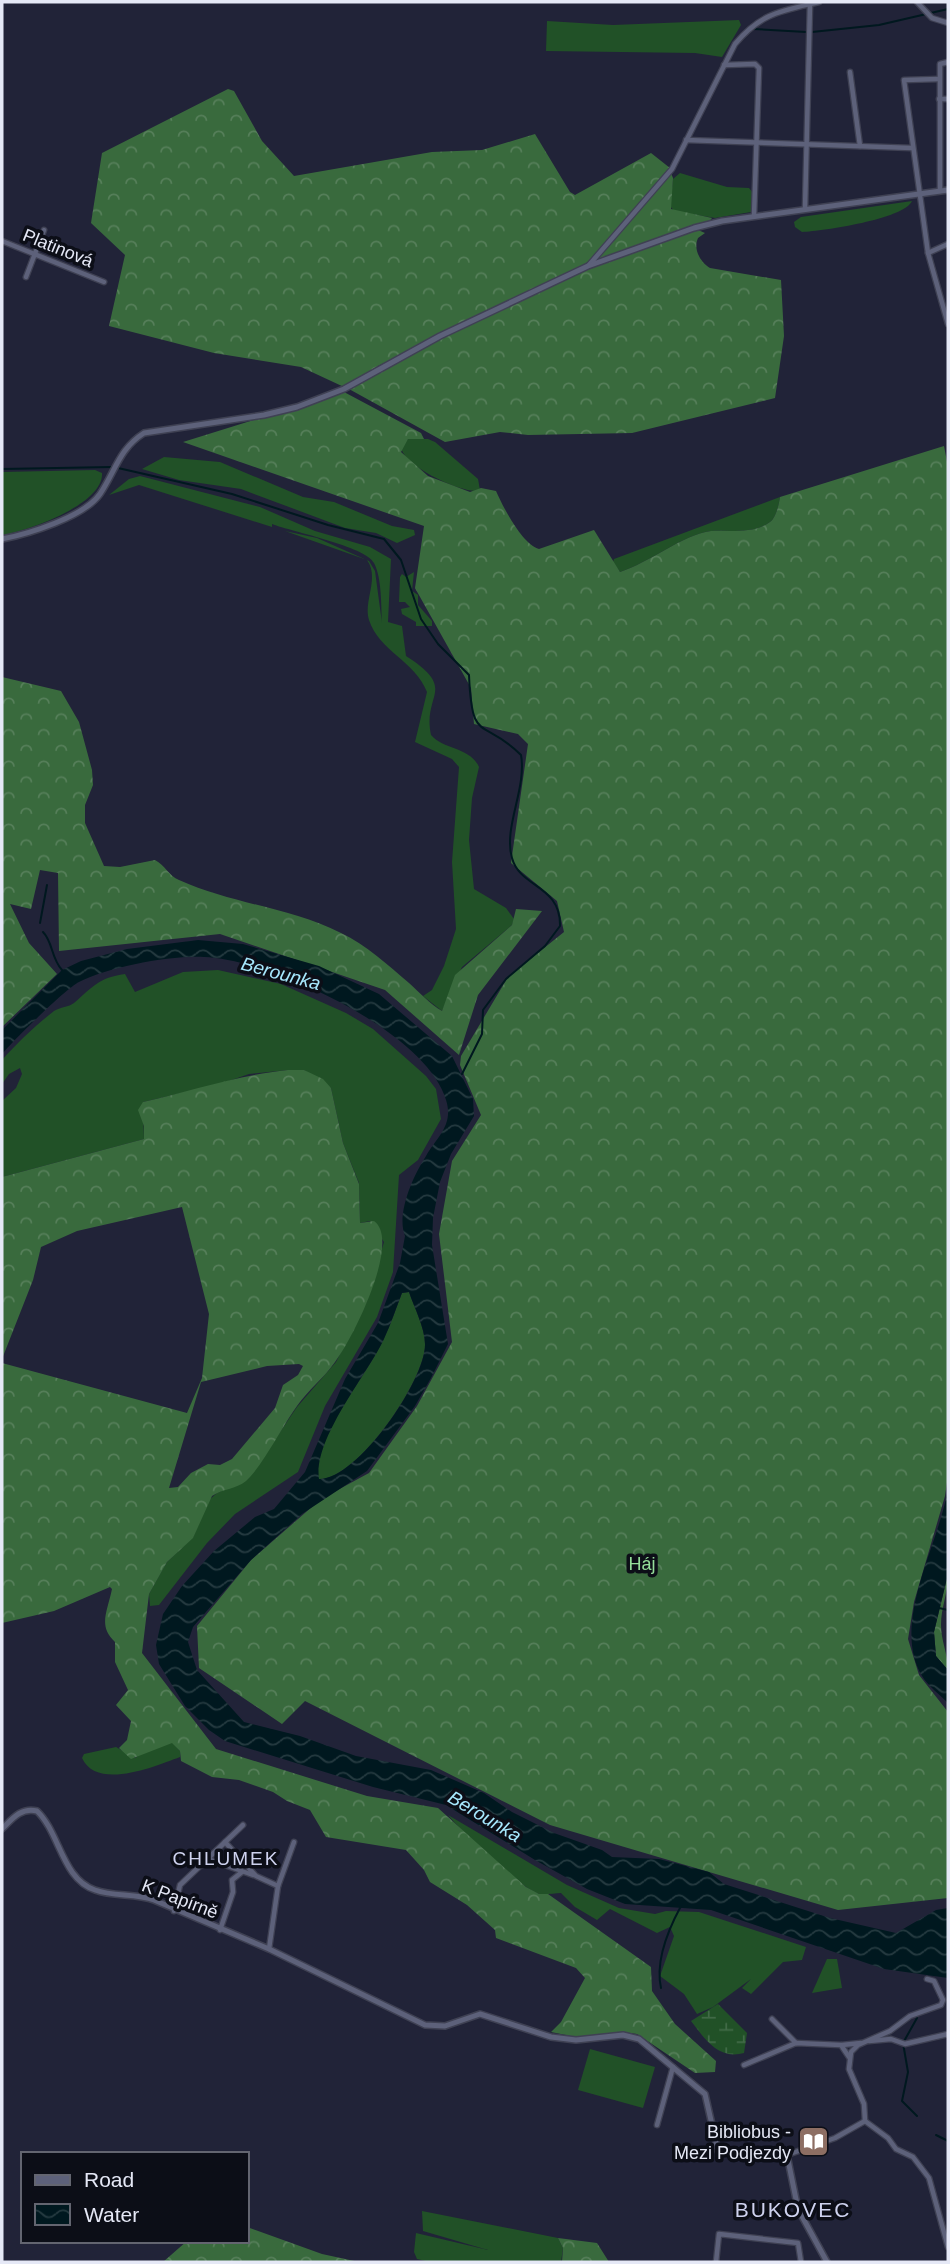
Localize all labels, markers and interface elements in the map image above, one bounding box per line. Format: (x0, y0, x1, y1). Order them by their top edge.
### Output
street label: Platinová (20, 225, 97, 272)
water label: Berounka (239, 953, 323, 994)
park label: Háj (628, 1554, 656, 1574)
water label: Berounka (444, 1786, 525, 1846)
district label: CHLUMEK (173, 1848, 279, 1869)
street label: K Papírně (139, 1875, 221, 1923)
place label: Bibliobus - Mezi Podjezdy (674, 2122, 791, 2163)
library icon: Bibliobus - Mezi Podjezdy (797, 2125, 831, 2159)
legend (21, 2152, 248, 2243)
text: Road (84, 2168, 134, 2191)
district label: BUKOVEC (735, 2198, 851, 2221)
text: Water (84, 2203, 139, 2226)

